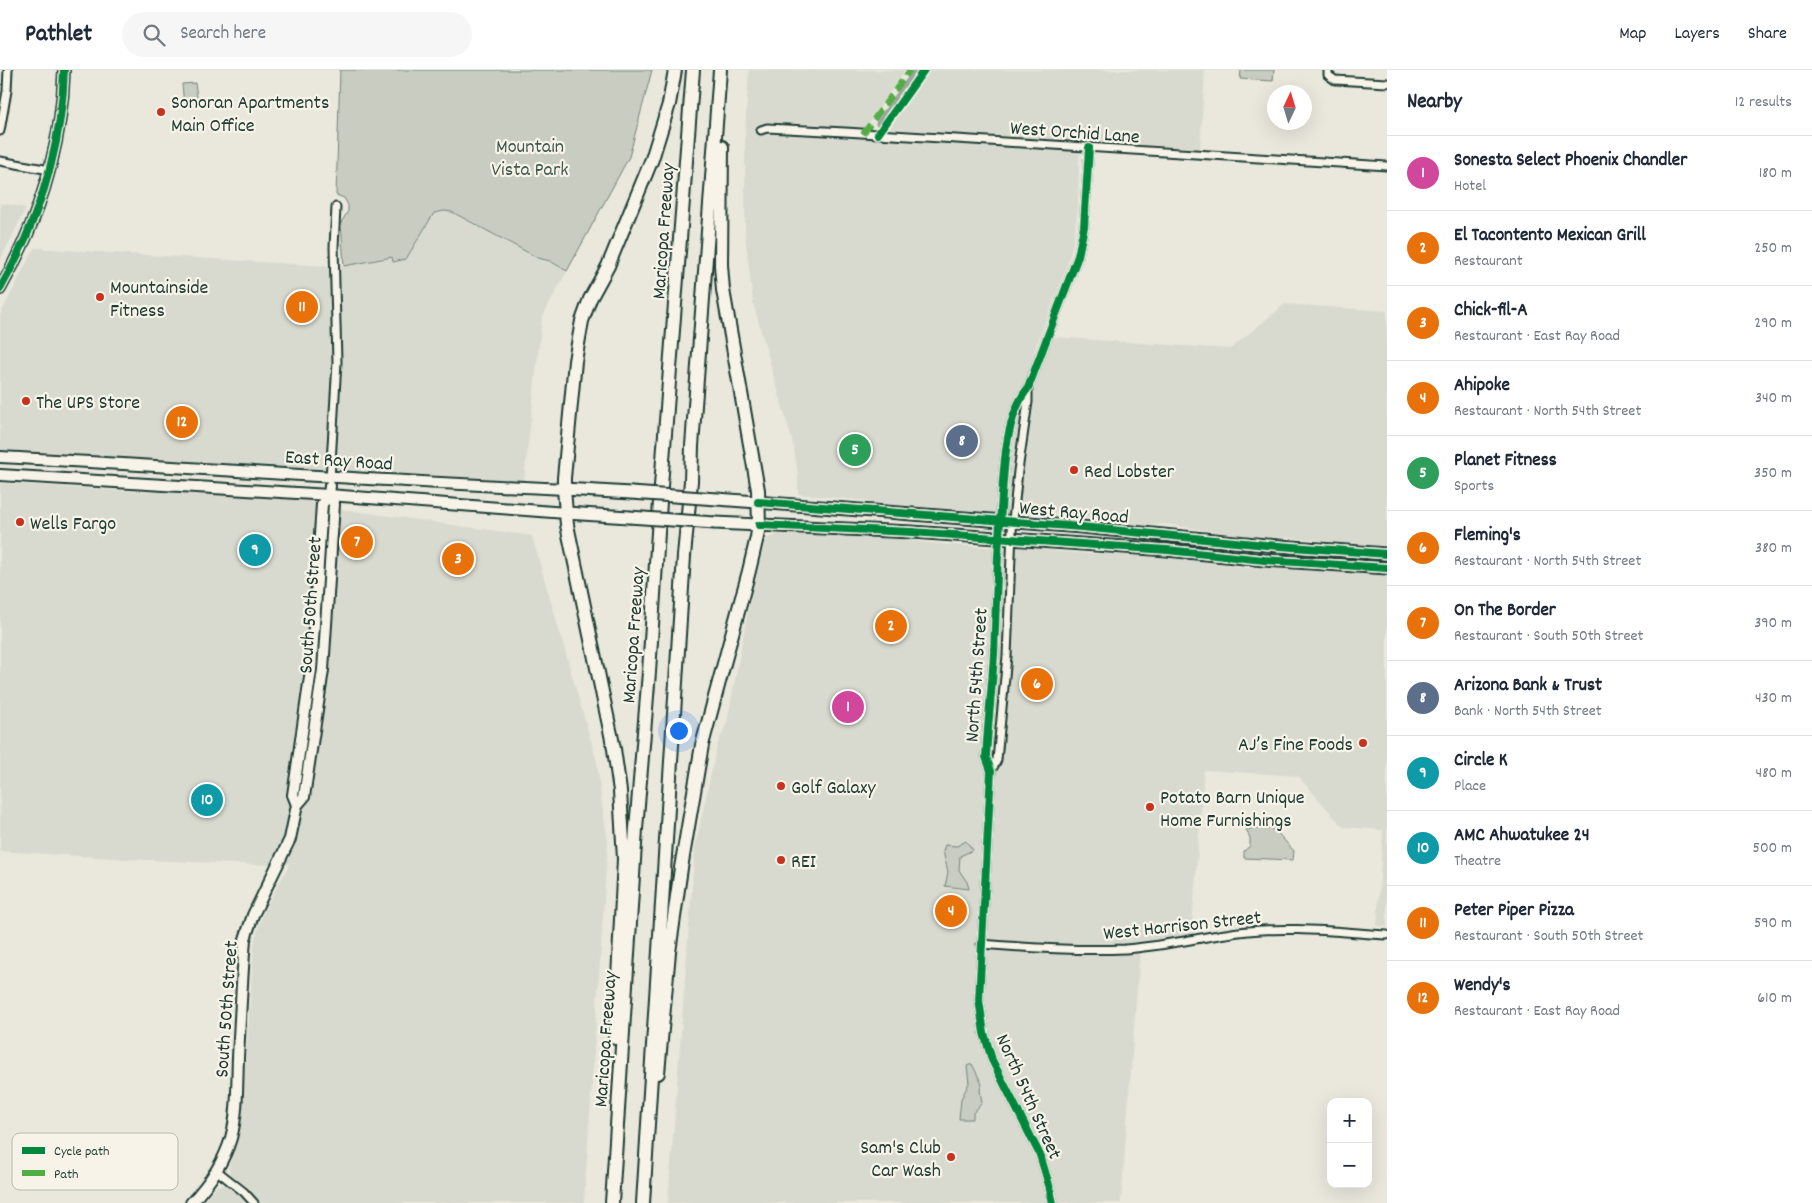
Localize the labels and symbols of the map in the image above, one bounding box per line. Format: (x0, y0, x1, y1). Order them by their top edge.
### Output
north arrow (1267, 85, 1312, 130)
place label: Sonoran Apartments Main Office (171, 90, 329, 141)
marker: Sonoran Apartments Main Office (155, 106, 167, 118)
street label: West Orchid Lane (1009, 115, 1141, 153)
park label: Mountain Vista Park (491, 134, 569, 185)
street label: Maricopa Freeway (646, 161, 684, 300)
place label: Mountainside Fitness (110, 275, 209, 326)
pin: 11 (286, 288, 318, 326)
marker: Mountainside Fitness (94, 291, 106, 303)
place label: The UPS Store (36, 390, 140, 418)
marker: The UPS Store (20, 395, 32, 407)
pin: 12 (166, 403, 198, 441)
pin: 8 (946, 422, 978, 460)
pin: 5 (839, 431, 871, 469)
street label: East Ray Road (284, 444, 394, 480)
place label: Red Lobster (1084, 459, 1175, 487)
marker: Red Lobster (1068, 464, 1080, 476)
street label: West Ray Road (1018, 495, 1130, 533)
place label: Wells Fargo (30, 511, 116, 539)
marker: Wells Fargo (14, 516, 26, 528)
pin: 7 (341, 523, 373, 561)
pin: 9 (239, 531, 271, 569)
street label: South 50th Street (293, 536, 331, 675)
pin: 3 (442, 540, 474, 578)
street label: Maricopa Freeway (616, 565, 654, 704)
pin: 2 (875, 607, 907, 645)
street label: North 54th Street (959, 607, 997, 743)
pin: 6 (1021, 665, 1053, 703)
pin: 1 (832, 688, 864, 726)
your location (666, 718, 692, 744)
place label: AJ’s Fine Foods (1238, 732, 1353, 760)
marker: AJ’s Fine Foods (1357, 737, 1369, 749)
place label: Golf Galaxy (791, 775, 876, 803)
marker: Golf Galaxy (775, 780, 787, 792)
pin: 10 (191, 781, 223, 819)
place label: Potato Barn Unique Home Furnishings (1160, 785, 1305, 836)
marker: Potato Barn Unique Home Furnishings (1144, 801, 1156, 813)
place label: REI (791, 849, 816, 877)
marker: REI (775, 854, 787, 866)
pin: 4 (935, 892, 967, 930)
street label: West Harrison Street (1102, 905, 1263, 949)
street label: South 50th Street (209, 940, 247, 1079)
street label: Maricopa Freeway (588, 969, 626, 1108)
street label: North 54th Street (987, 1030, 1067, 1164)
legend (12, 1133, 178, 1190)
place label: Sam's Club Car Wash (860, 1135, 941, 1186)
text: Cycle path (54, 1142, 110, 1162)
marker: Sam's Club Car Wash (945, 1151, 957, 1163)
text: Path (54, 1165, 79, 1185)

